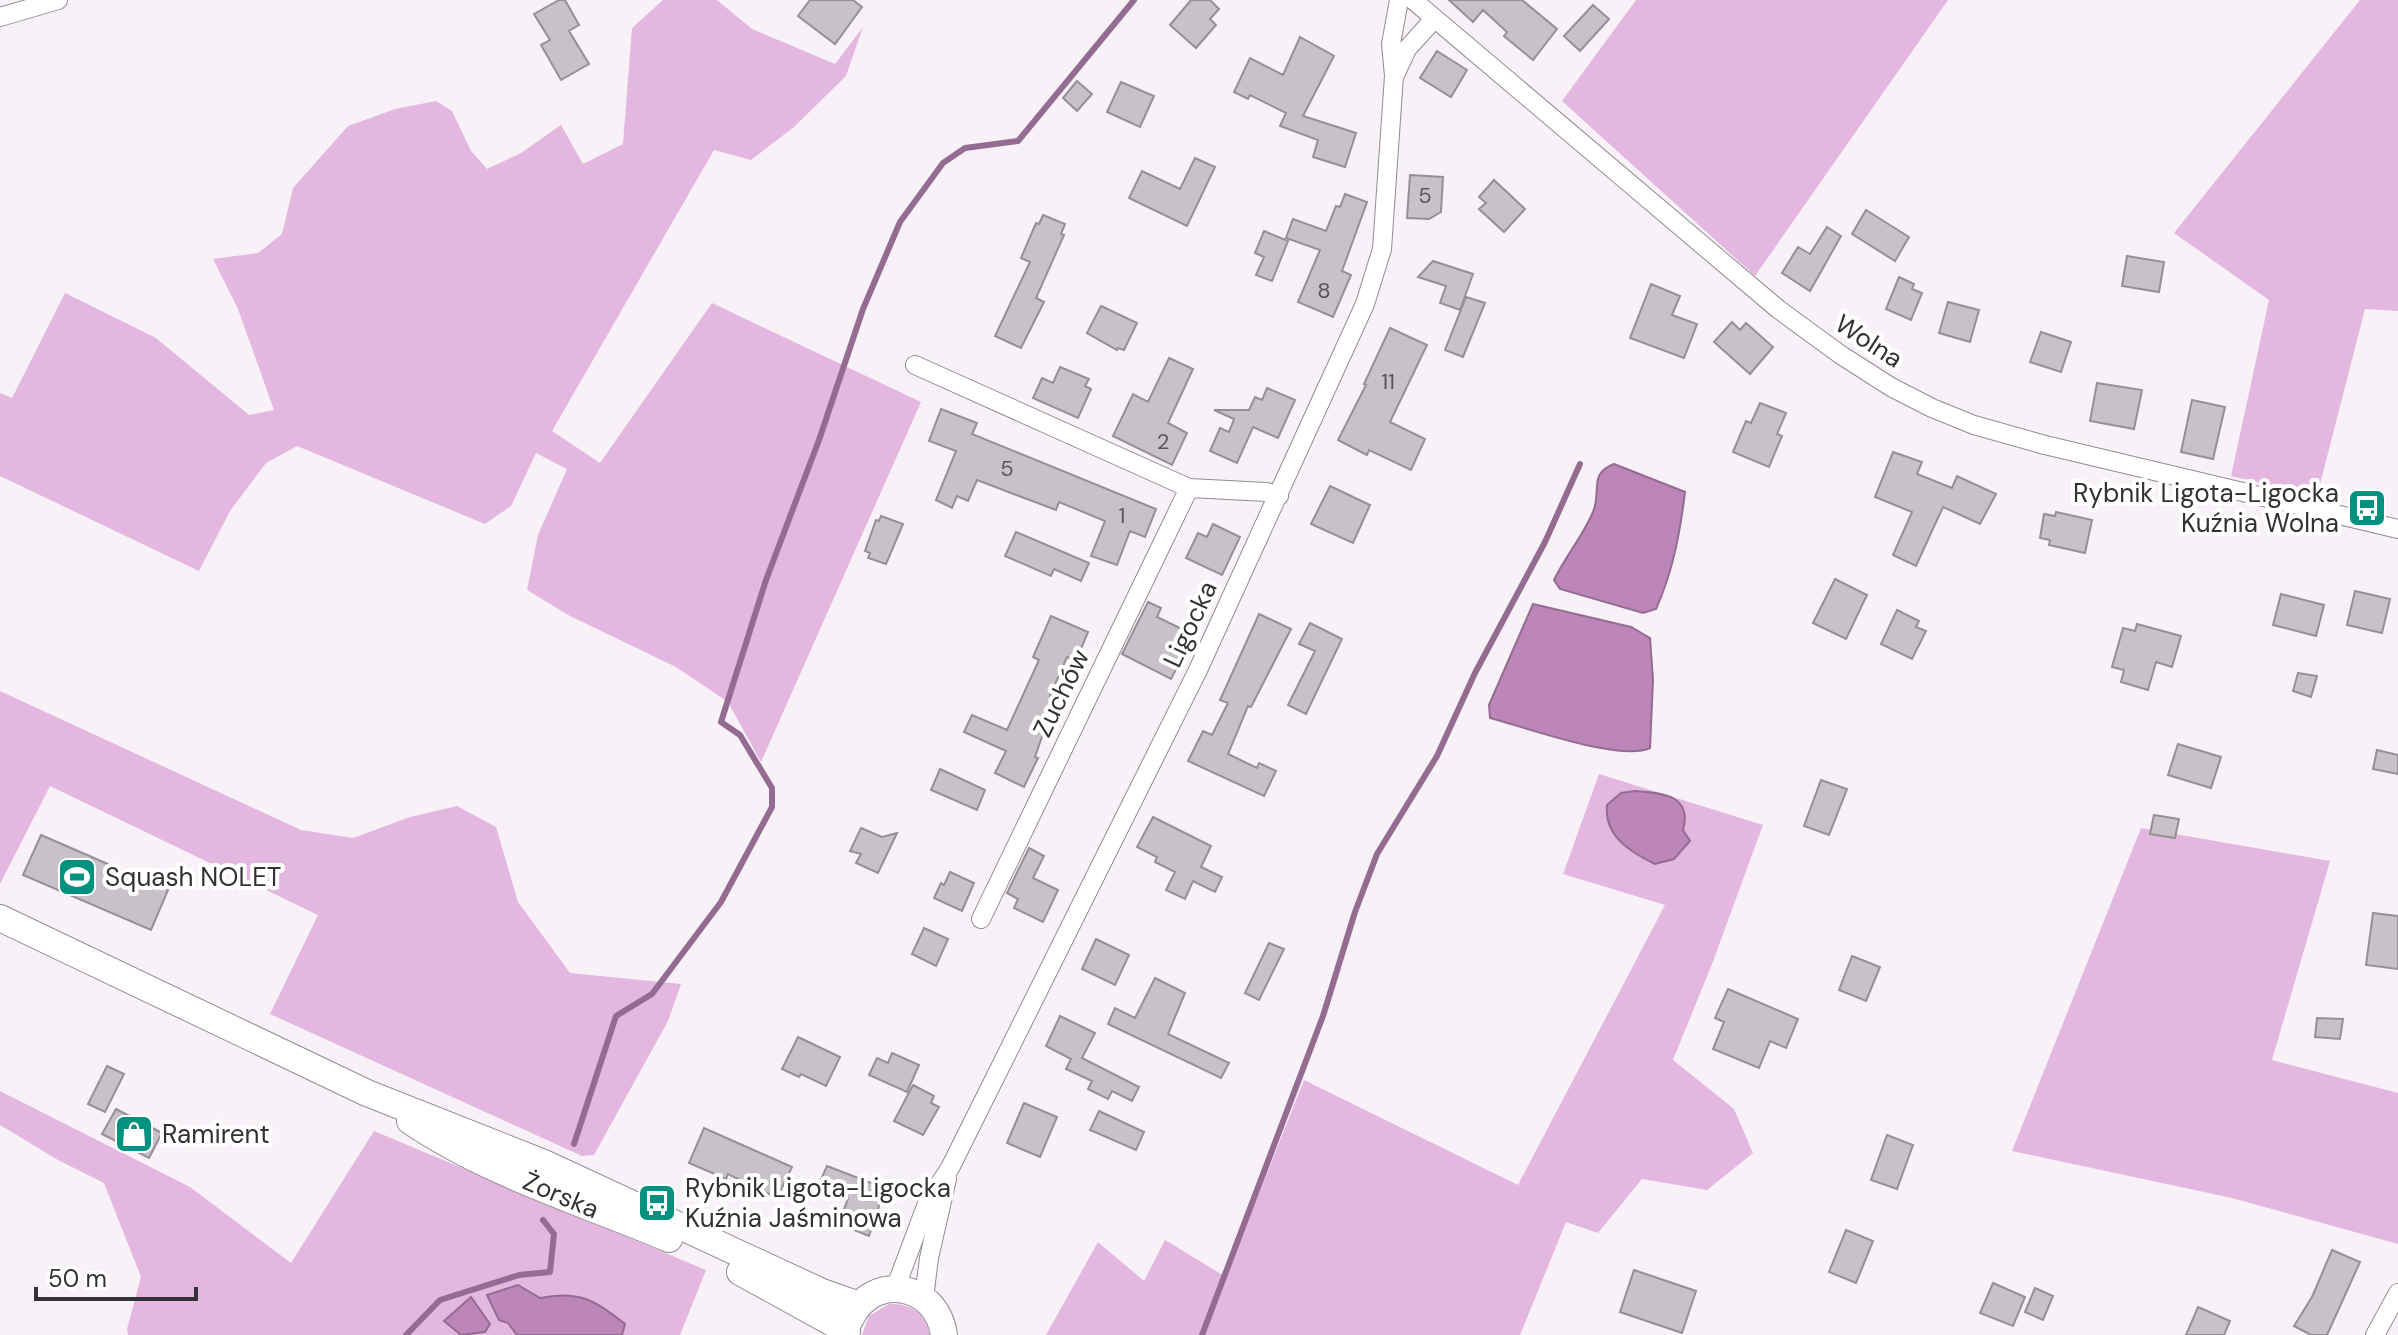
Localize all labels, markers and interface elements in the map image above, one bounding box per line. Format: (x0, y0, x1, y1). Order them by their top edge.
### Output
house number: 5 (1418, 181, 1432, 210)
house number: 8 (1317, 276, 1331, 305)
street label: Wolna (1829, 307, 1909, 375)
house number: 11 (1381, 367, 1395, 396)
house number: 2 (1157, 427, 1169, 456)
house number: 5 (1000, 454, 1014, 483)
place label: Rybnik Ligota-Ligocka Kuźnia Wolna (2073, 476, 2339, 540)
bus stop icon: Rybnik Ligota-Ligocka Kuźnia Wolna (2346, 487, 2388, 529)
house number: 1 (1119, 501, 1125, 530)
street label: Ligocka (1155, 575, 1225, 673)
street label: Zuchów (1025, 643, 1097, 742)
sports icon: Squash NOLET (56, 856, 98, 898)
place label: Squash NOLET (105, 860, 281, 894)
shop icon: Ramirent (113, 1113, 155, 1155)
place label: Ramirent (162, 1117, 270, 1151)
street label: Żorska (518, 1164, 604, 1226)
place label: Rybnik Ligota-Ligocka Kuźnia Jaśminowa (685, 1171, 951, 1235)
bus stop icon: Rybnik Ligota-Ligocka Kuźnia Jaśminowa (636, 1182, 678, 1224)
scale bar (36, 1251, 196, 1301)
text: 50 m (48, 1263, 107, 1294)

